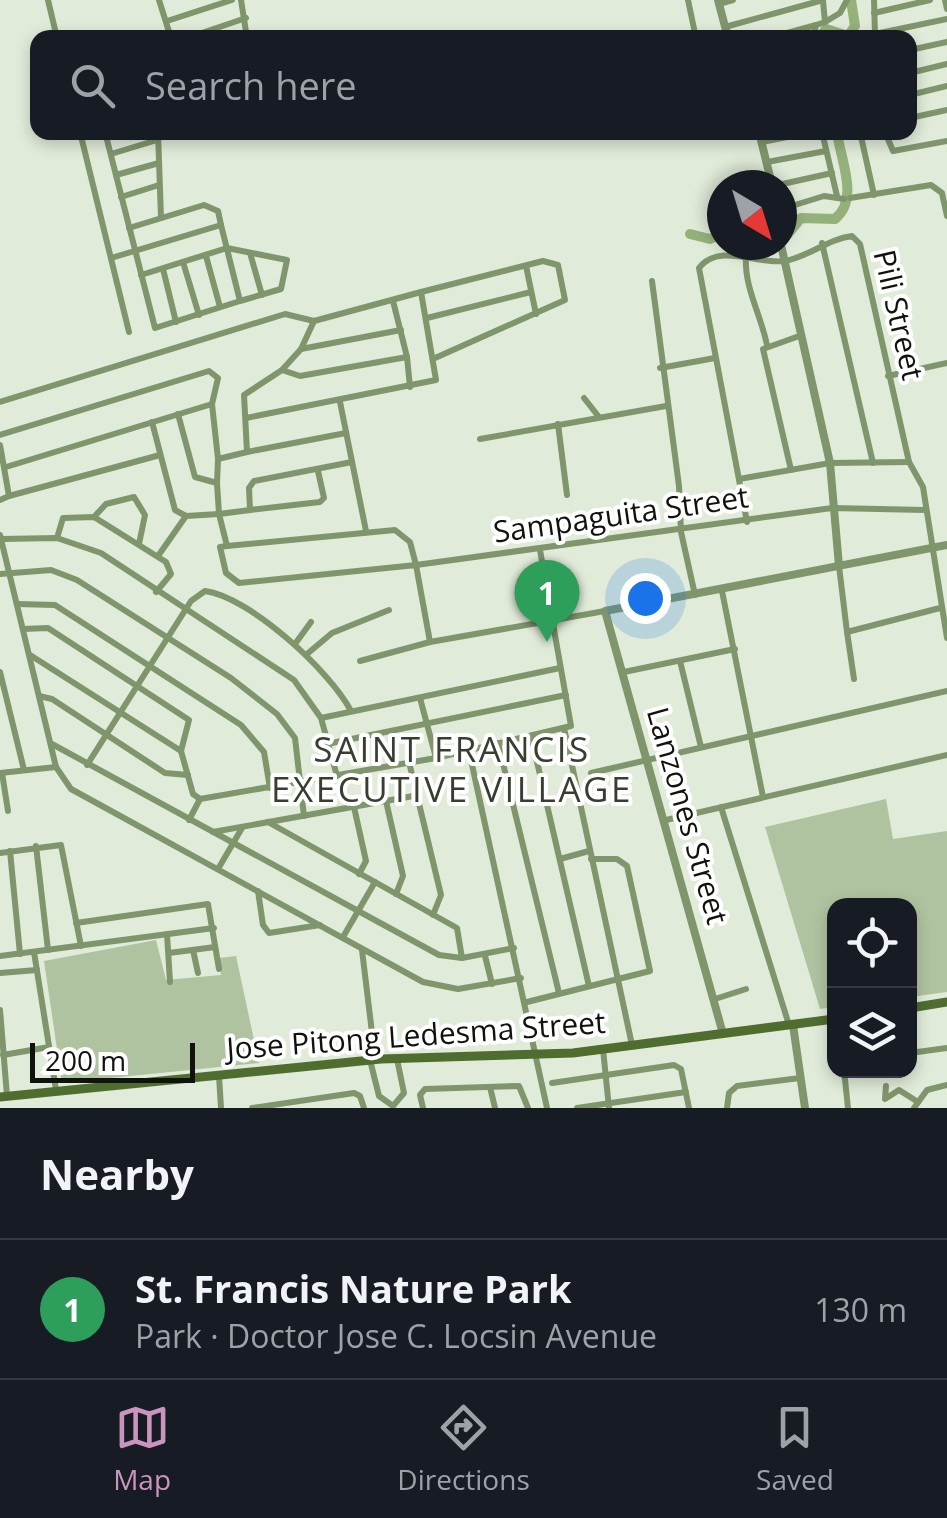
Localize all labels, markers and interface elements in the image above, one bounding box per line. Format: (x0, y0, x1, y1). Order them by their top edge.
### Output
search box (30, 30, 917, 140)
icon: search (65, 58, 120, 113)
text: Search here (145, 59, 357, 111)
north arrow (707, 170, 797, 260)
street label: Pili Street (865, 246, 934, 384)
street label: Sampaguita Street (491, 475, 751, 552)
pin: 1 (514, 560, 580, 642)
your location (620, 573, 671, 624)
street label: Lanzones Street (638, 702, 739, 929)
district label: SAINT FRANCIS EXECUTIVE VILLAGE (271, 725, 633, 812)
map controls (827, 898, 917, 1078)
button: locate (827, 898, 917, 988)
button: layers (827, 988, 917, 1078)
street label: Jose Pitong Ledesma Street (222, 1001, 607, 1068)
scale bar (30, 1038, 195, 1082)
text: 200 m (45, 1041, 126, 1079)
text: Nearby (40, 1145, 194, 1202)
text: St. Francis Nature Park (135, 1262, 572, 1314)
text: 1 (63, 1288, 82, 1331)
text: 130 m (814, 1288, 907, 1331)
text: Park · Doctor Jose C. Locsin Avenue (135, 1314, 657, 1357)
tab: Map (113, 1400, 171, 1498)
tab: Directions (397, 1400, 530, 1498)
tab: Saved (756, 1400, 834, 1498)

